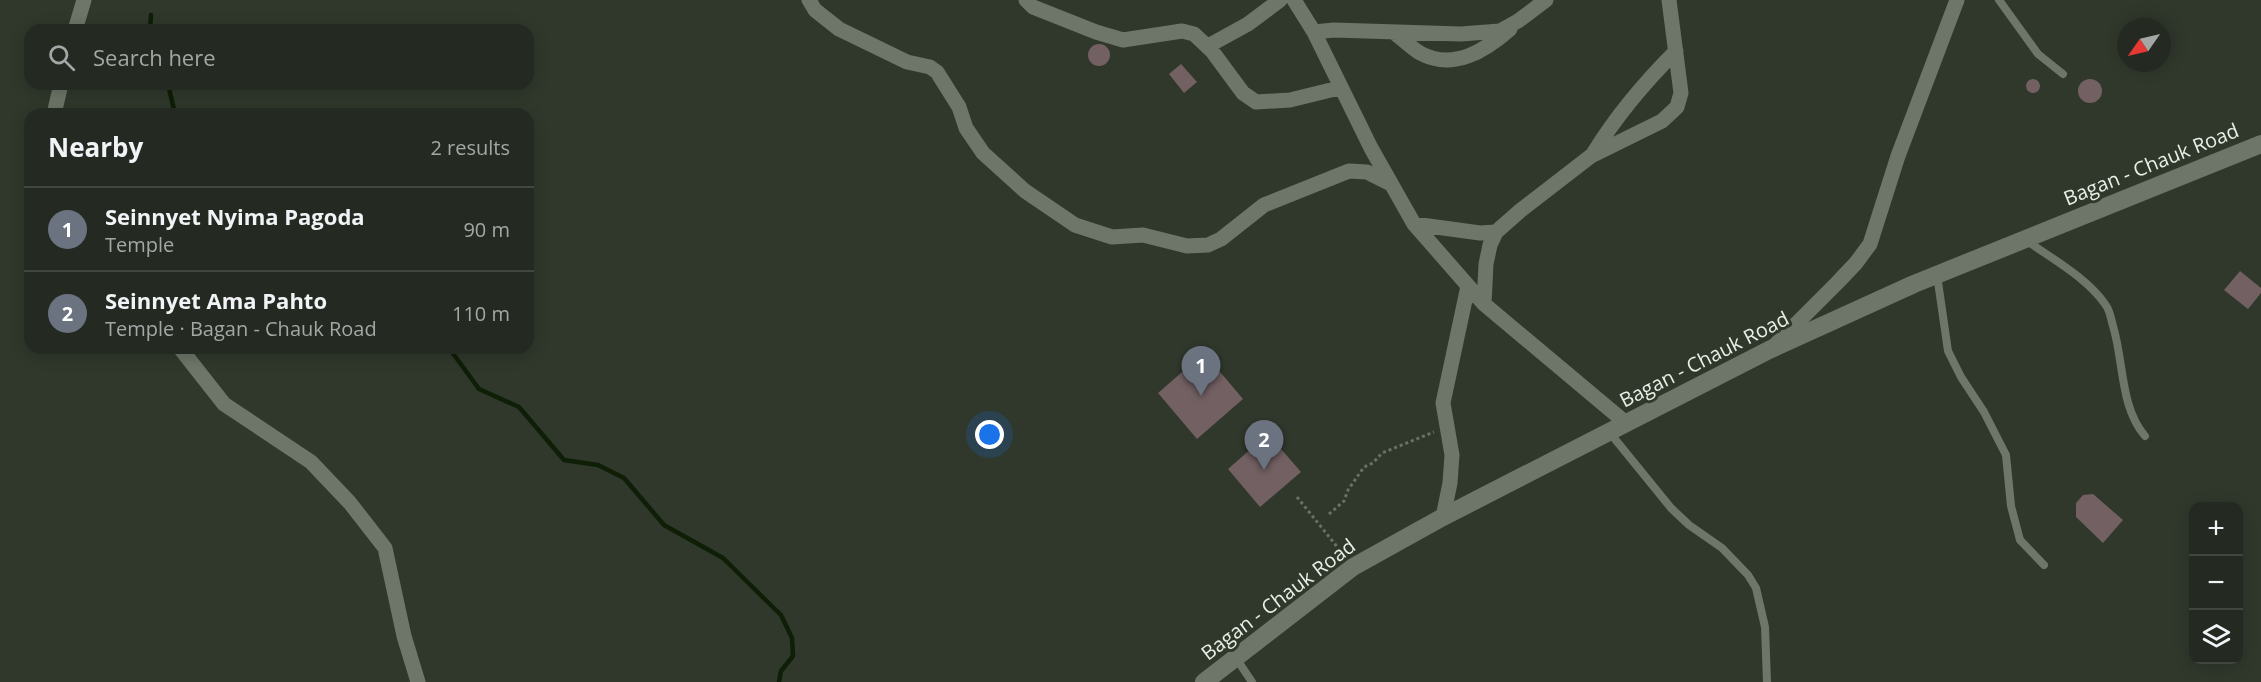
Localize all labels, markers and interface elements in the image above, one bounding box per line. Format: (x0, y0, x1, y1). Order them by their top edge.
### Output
north arrow (2117, 18, 2171, 72)
search box (24, 24, 534, 90)
icon: search (45, 41, 78, 74)
text: Search here (93, 42, 216, 72)
street label: Bagan - Chauk Road (2059, 116, 2243, 212)
text: Nearby (48, 129, 143, 165)
text: 2 results (430, 134, 510, 161)
text: Seinnyet Nyima Pagoda (105, 201, 365, 231)
text: 1 (62, 216, 73, 243)
text: 90 m (463, 216, 510, 243)
text: Temple (105, 231, 174, 258)
text: Seinnyet Ama Pahto (105, 285, 327, 315)
text: 2 (62, 300, 73, 327)
text: 110 m (452, 300, 510, 327)
street label: Bagan - Chauk Road (1615, 305, 1793, 413)
text: Temple · Bagan - Chauk Road (105, 315, 377, 342)
pin: 1 (1182, 346, 1220, 396)
your location (975, 420, 1004, 449)
pin: 2 (1244, 420, 1284, 470)
map controls (2189, 502, 2243, 664)
button: + (2189, 502, 2243, 556)
street label: Bagan - Chauk Road (1195, 532, 1361, 666)
button: − (2189, 556, 2243, 610)
button: layers (2189, 610, 2243, 664)

